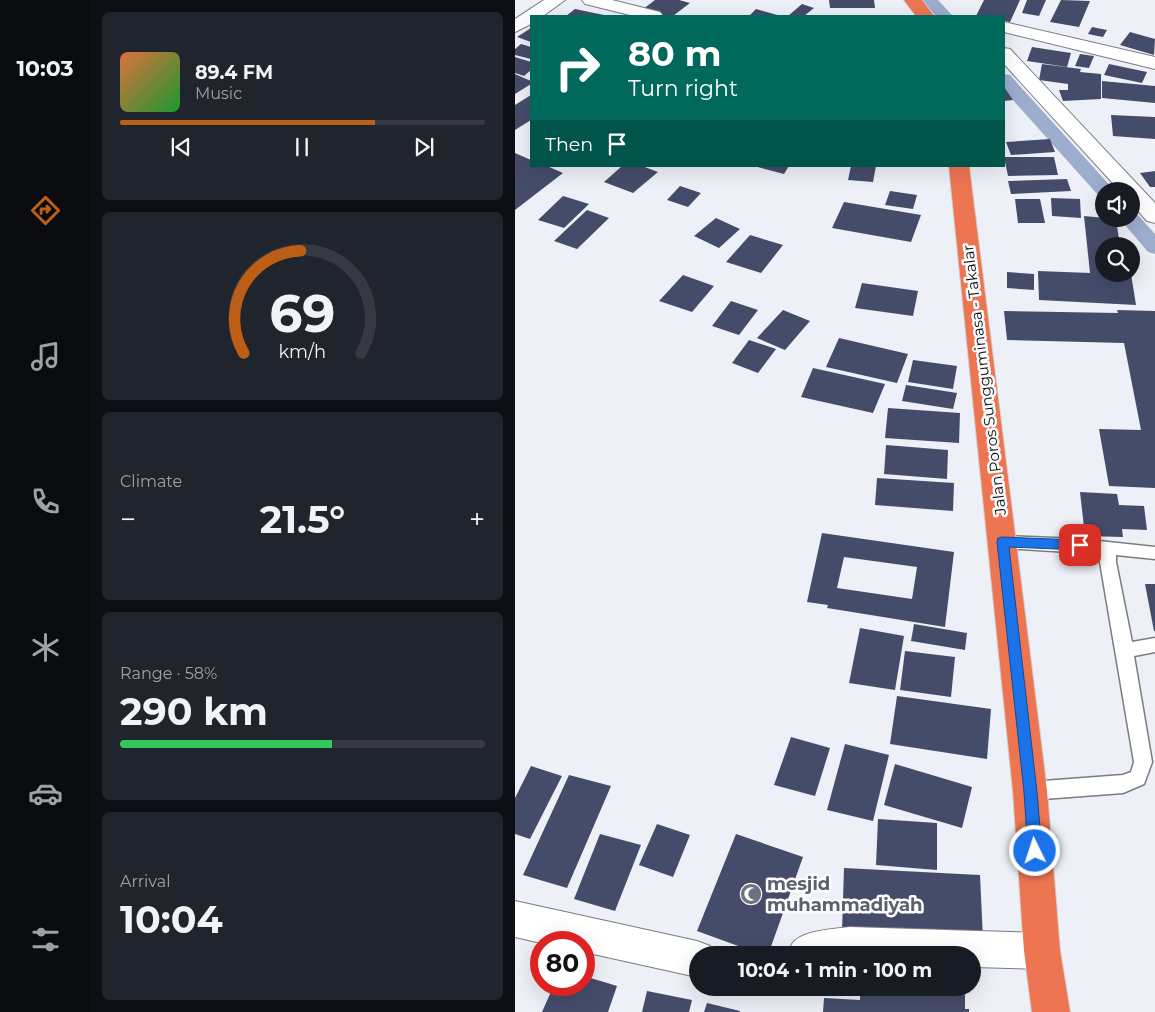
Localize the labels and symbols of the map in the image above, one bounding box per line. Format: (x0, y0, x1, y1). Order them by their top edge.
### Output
street label: Jalan Poros Sungguminasa - Takalar (958, 244, 1010, 517)
pin (1059, 524, 1101, 566)
position arrow (1008, 824, 1060, 876)
place label: mesjid muhammadiyah (767, 873, 923, 916)
mosque icon: mesjid muhammadiyah (739, 882, 763, 906)
speed limit sign: 80 (530, 931, 595, 996)

